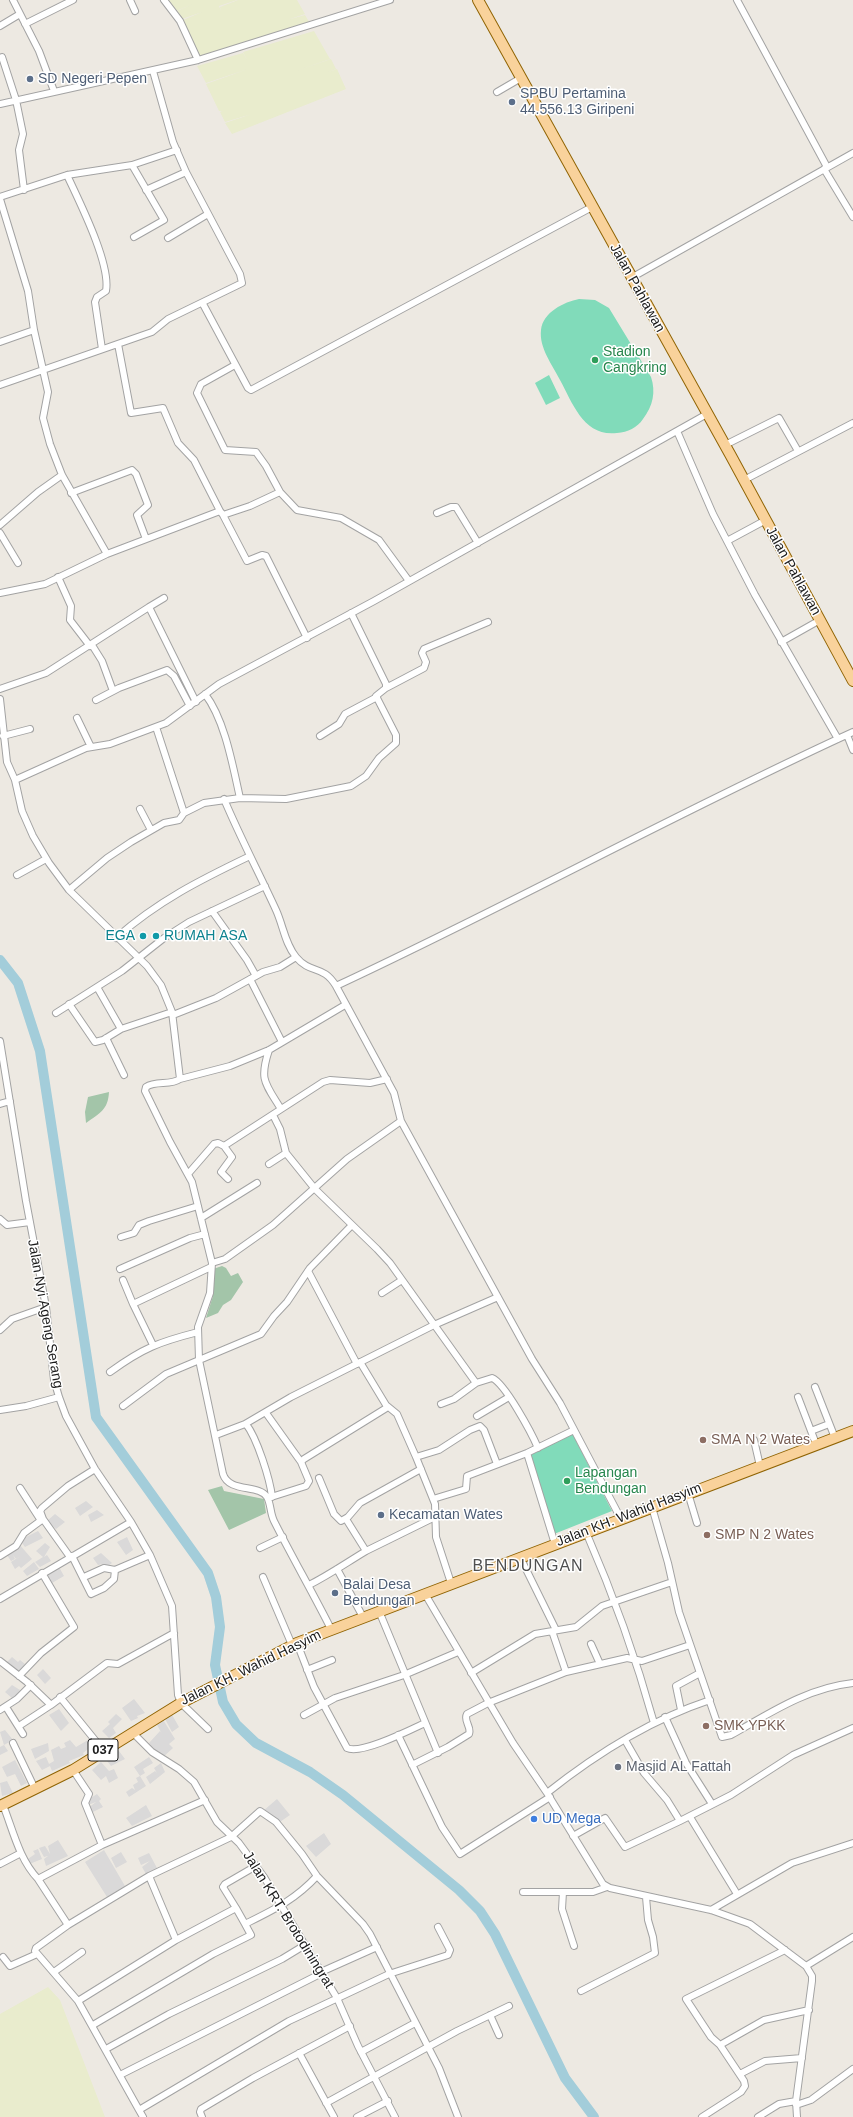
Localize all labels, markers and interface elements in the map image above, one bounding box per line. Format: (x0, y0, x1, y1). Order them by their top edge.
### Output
place label: SD Negeri Pepen (38, 71, 147, 87)
marker: SD Negeri Pepen (25, 74, 35, 84)
place label: SPBU Pertamina 44.556.13 Giripeni (520, 86, 634, 118)
marker: SPBU Pertamina 44.556.13 Giripeni (507, 97, 517, 107)
street label: Jalan Pahlawan (606, 241, 668, 335)
place label: Stadion Cangkring (603, 344, 667, 376)
marker: Stadion Cangkring (590, 355, 600, 365)
street label: Jalan Pahlawan (762, 524, 824, 618)
place label: EGA (105, 928, 135, 944)
place label: RUMAH ASA (164, 928, 247, 944)
marker: EGA (138, 931, 148, 941)
marker: RUMAH ASA (151, 931, 161, 941)
street label: Jalan Nyi Ageng Serang (24, 1238, 66, 1390)
place label: SMA N 2 Wates (711, 1432, 810, 1448)
marker: SMA N 2 Wates (698, 1435, 708, 1445)
place label: Lapangan Bendungan (575, 1465, 647, 1498)
marker: Lapangan Bendungan (562, 1476, 572, 1486)
street label: Jalan KH. Wahid Hasyim (554, 1480, 704, 1550)
place label: Kecamatan Wates (389, 1507, 503, 1523)
marker: Kecamatan Wates (376, 1510, 386, 1520)
place label: SMP N 2 Wates (715, 1527, 814, 1543)
marker: SMP N 2 Wates (702, 1530, 712, 1540)
district label: BENDUNGAN (472, 1557, 584, 1577)
place label: Balai Desa Bendungan (343, 1577, 415, 1610)
marker: Balai Desa Bendungan (330, 1588, 340, 1598)
street label: Jalan KH. Wahid Hasyim (178, 1627, 324, 1709)
place label: SMK YPKK (714, 1718, 786, 1734)
marker: SMK YPKK (701, 1721, 711, 1731)
road number: 037 (88, 1739, 118, 1761)
place label: Masjid AL Fattah (626, 1759, 731, 1775)
marker: Masjid AL Fattah (613, 1762, 623, 1772)
place label: UD Mega (542, 1811, 601, 1827)
marker: UD Mega (529, 1814, 539, 1824)
street label: Jalan KRT. Brotodiningrat (239, 1848, 337, 1992)

